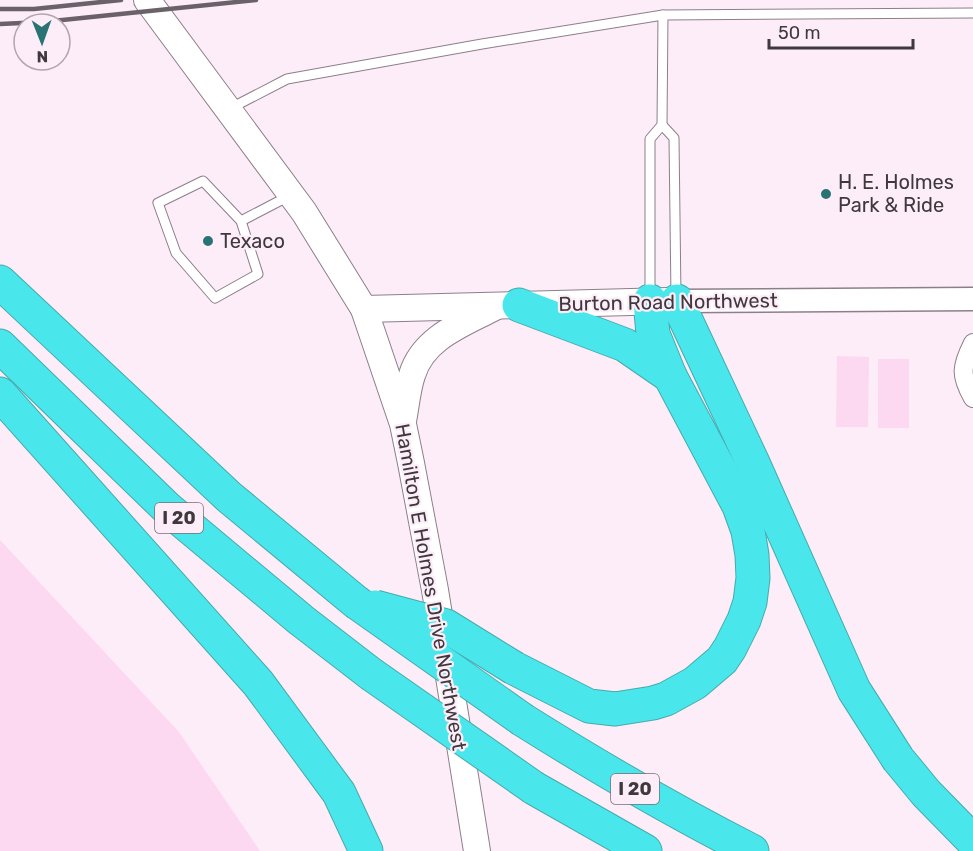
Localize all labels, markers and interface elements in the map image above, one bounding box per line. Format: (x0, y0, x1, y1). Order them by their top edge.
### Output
north arrow (12, 12, 72, 72)
scale bar (769, 12, 913, 50)
text: 50 m (778, 22, 821, 44)
text: N (36, 47, 48, 66)
place label: H. E. Holmes Park & Ride (838, 170, 954, 217)
marker: H. E. Holmes Park & Ride (819, 187, 833, 201)
place label: Texaco (220, 229, 285, 253)
marker: Texaco (201, 234, 215, 248)
street label: Burton Road Northwest (558, 288, 778, 316)
street label: Hamilton E Holmes Drive Northwest (390, 422, 472, 753)
road number: I 20 (155, 503, 203, 533)
road number: I 20 (611, 774, 659, 804)

